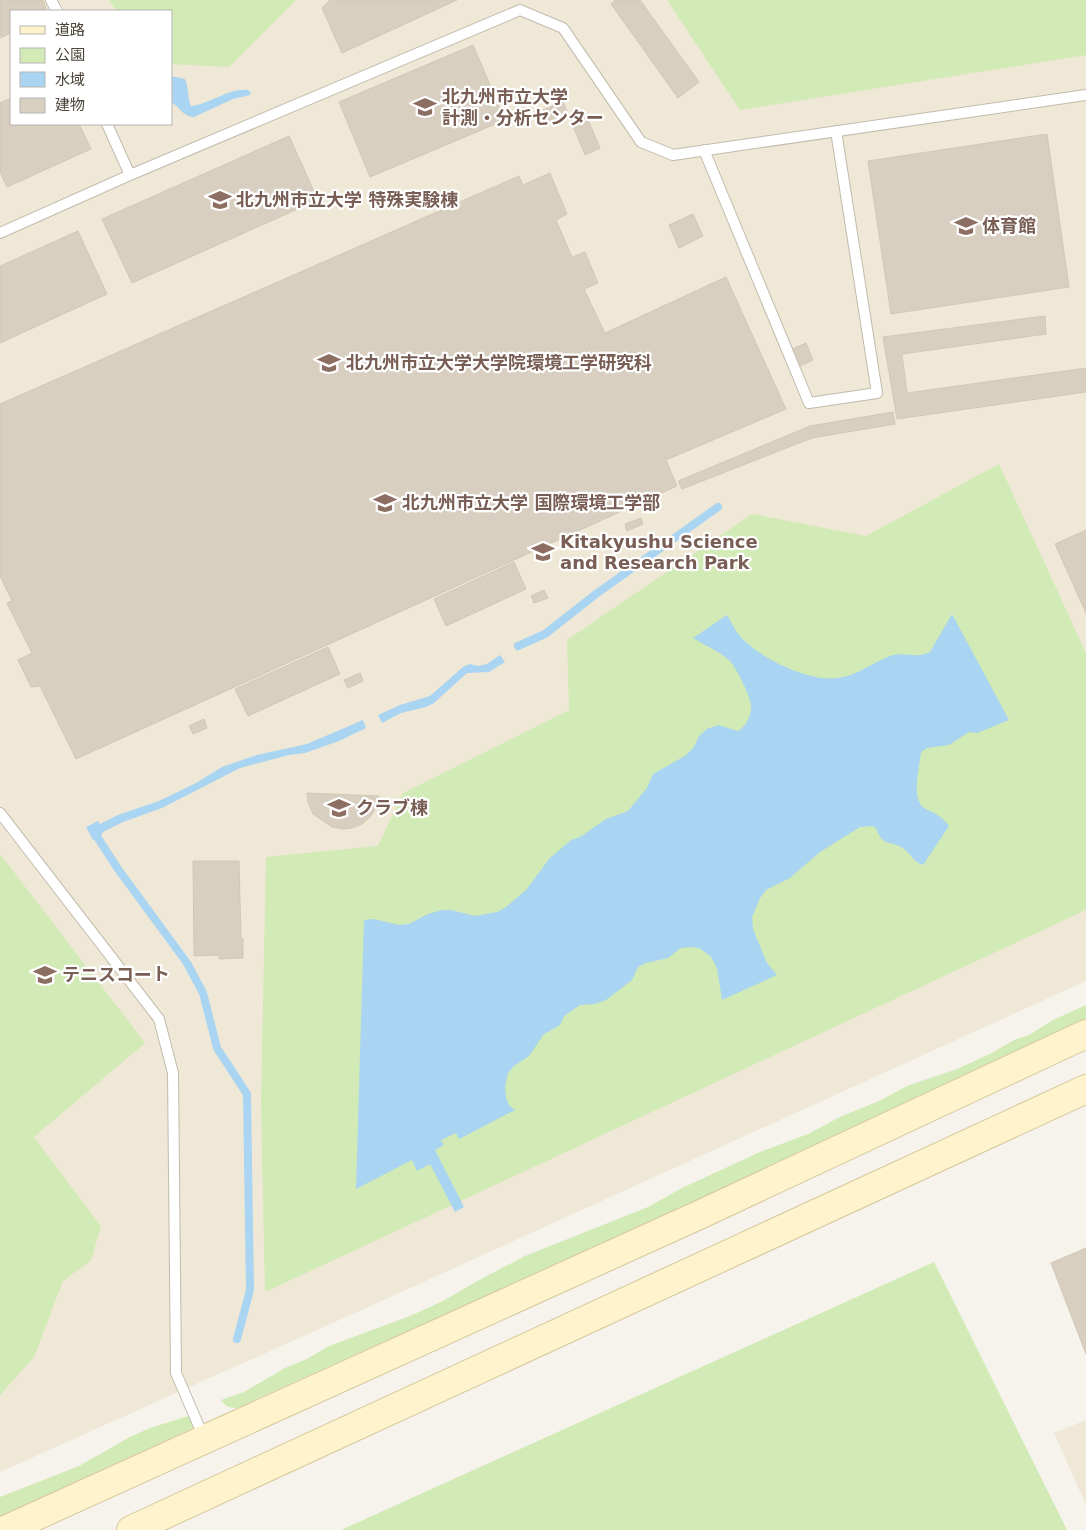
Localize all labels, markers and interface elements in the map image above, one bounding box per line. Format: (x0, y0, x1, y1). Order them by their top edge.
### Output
legend (10, 10, 172, 125)
text: 道路 (55, 21, 85, 39)
text: 公園 (55, 46, 85, 64)
text: 水域 (55, 71, 85, 89)
place label: 北九州市立大学 計測・分析センター (442, 86, 604, 128)
school or university icon: 北九州市立大学 計測・分析センター (412, 94, 438, 120)
text: 建物 (55, 96, 85, 114)
school or university icon: 北九州市立大学 特殊実験棟 (207, 187, 233, 213)
place label: 北九州市立大学 特殊実験棟 (236, 189, 458, 210)
school or university icon: 体育館 (953, 213, 979, 239)
place label: 体育館 (982, 215, 1036, 236)
school or university icon: 北九州市立大学大学院環境工学研究科 (316, 350, 342, 376)
place label: 北九州市立大学大学院環境工学研究科 (346, 352, 652, 373)
school or university icon: 北九州市立大学 国際環境工学部 (372, 490, 398, 516)
place label: 北九州市立大学 国際環境工学部 (402, 492, 660, 513)
place label: Kitakyushu Science and Research Park (560, 531, 758, 573)
school or university icon: Kitakyushu Science and Research Park (530, 539, 556, 565)
school or university icon: クラブ棟 (326, 795, 352, 821)
place label: クラブ棟 (356, 797, 428, 818)
school or university icon: テニスコート (32, 962, 58, 988)
place label: テニスコート (62, 964, 170, 985)

